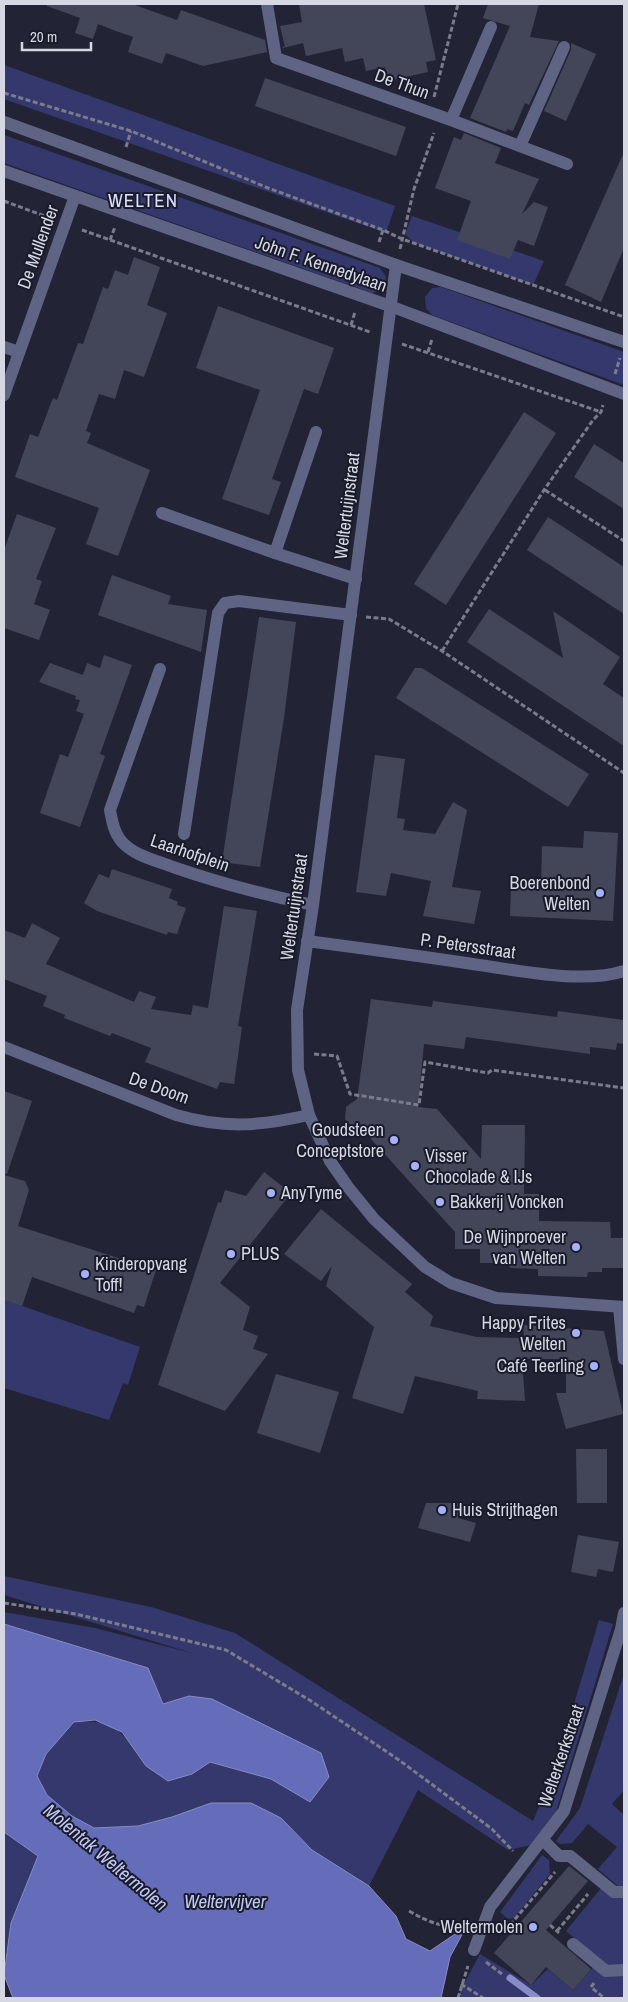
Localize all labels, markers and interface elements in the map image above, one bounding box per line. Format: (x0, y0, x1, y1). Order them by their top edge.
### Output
scale bar (22, 20, 91, 52)
text: 20 m (30, 26, 57, 47)
street label: De Thun (371, 62, 433, 105)
district label: WELTEN (108, 187, 178, 213)
street label: De Mullender (11, 201, 64, 292)
street label: John F. Kennedylaan (252, 229, 390, 298)
street label: Weltertuijnstraat (328, 451, 365, 561)
street label: Laarhofplein (147, 827, 233, 878)
street label: Weltertuijnstraat (274, 852, 313, 962)
place label: Boerenbond Welten (510, 870, 590, 916)
marker: Boerenbond Welten (594, 887, 606, 899)
street label: P. Petersstraat (419, 926, 517, 965)
street label: De Doom (126, 1065, 193, 1110)
place label: Goudsteen Conceptstore (296, 1117, 384, 1163)
marker: Goudsteen Conceptstore (388, 1134, 400, 1146)
place label: Visser Chocolade & IJs (425, 1143, 532, 1189)
marker: Visser Chocolade & IJs (409, 1160, 421, 1172)
place label: AnyTyme (280, 1180, 343, 1205)
marker: AnyTyme (265, 1187, 277, 1199)
place label: Bakkerij Voncken (450, 1189, 564, 1214)
marker: Bakkerij Voncken (434, 1196, 446, 1208)
place label: De Wijnproever van Welten (463, 1224, 566, 1270)
place label: PLUS (241, 1241, 280, 1266)
marker: De Wijnproever van Welten (570, 1241, 582, 1253)
marker: PLUS (225, 1248, 237, 1260)
place label: Kinderopvang Toff! (95, 1251, 188, 1297)
marker: Kinderopvang Toff! (79, 1268, 91, 1280)
place label: Happy Frites Welten (482, 1310, 566, 1356)
marker: Happy Frites Welten (570, 1327, 582, 1339)
place label: Café Teerling (496, 1353, 585, 1378)
marker: Café Teerling (588, 1360, 600, 1372)
place label: Huis Strijthagen (452, 1497, 558, 1522)
marker: Huis Strijthagen (436, 1504, 448, 1516)
street label: Welterkerkstraat (531, 1701, 590, 1811)
water label: Molentak Weltermolen (38, 1797, 174, 1917)
water label: Weltervijver (184, 1888, 267, 1914)
place label: Weltermolen (440, 1914, 523, 1939)
marker: Weltermolen (527, 1921, 539, 1933)

